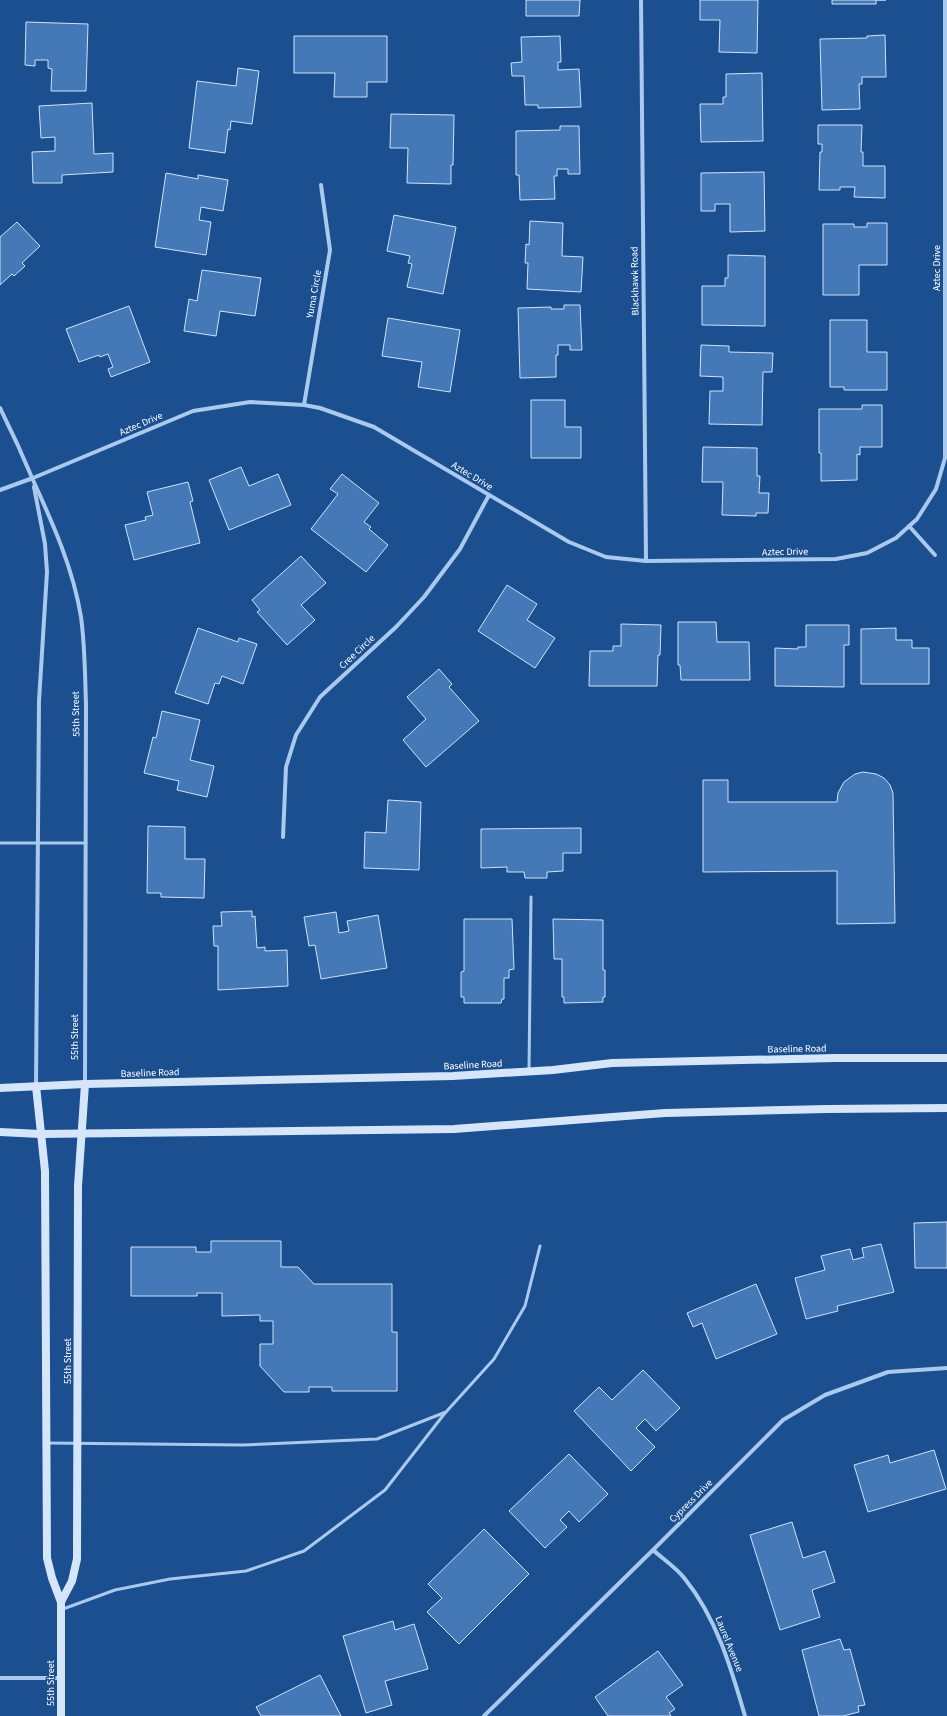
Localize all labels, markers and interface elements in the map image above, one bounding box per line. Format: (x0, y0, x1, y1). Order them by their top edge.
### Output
street label: Aztec Drive (930, 245, 944, 291)
street label: Blackhawk Road (627, 246, 643, 316)
street label: Yuma Circle (303, 269, 325, 320)
street label: Aztec Drive (117, 409, 165, 439)
street label: Aztec Drive (449, 458, 495, 494)
street label: Aztec Drive (762, 545, 808, 559)
street label: Cree Circle (336, 632, 378, 672)
street label: 55th Street (69, 690, 83, 737)
street label: 55th Street (68, 1013, 82, 1060)
street label: Baseline Road (767, 1041, 827, 1057)
street label: Baseline Road (443, 1056, 503, 1074)
street label: Baseline Road (120, 1065, 180, 1081)
street label: 55th Street (61, 1337, 75, 1384)
street label: Cypress Drive (666, 1476, 716, 1526)
street label: Laurel Avenue (711, 1614, 747, 1674)
street label: 55th Street (44, 1659, 58, 1706)

